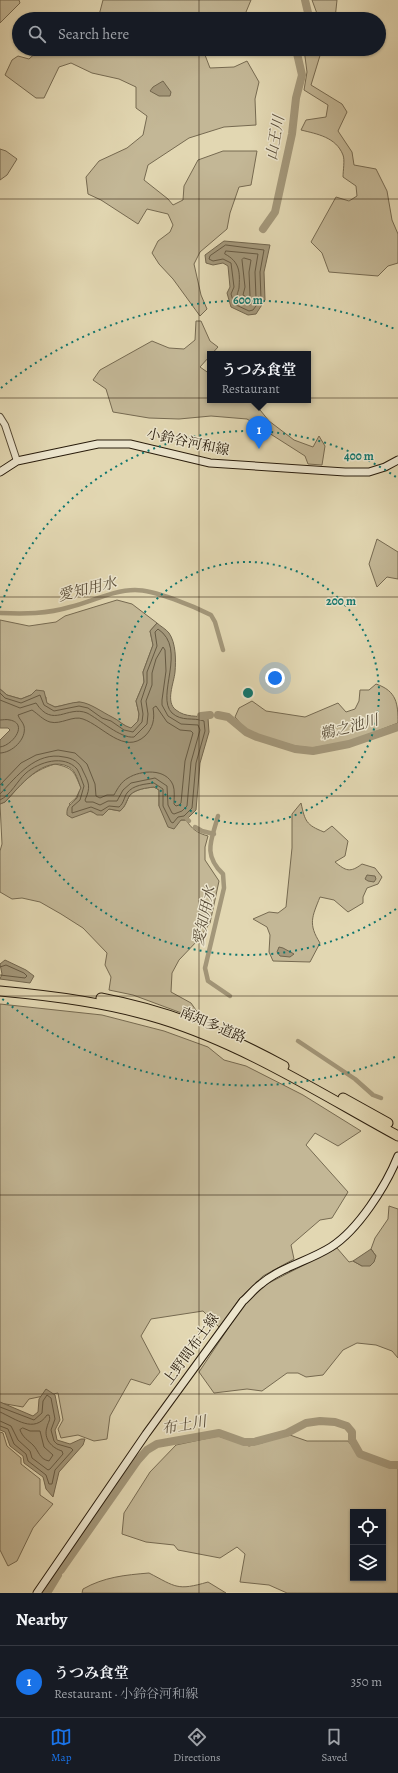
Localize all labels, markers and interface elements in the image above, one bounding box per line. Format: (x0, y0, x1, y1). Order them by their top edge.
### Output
search box (12, 12, 386, 56)
icon: search (26, 23, 48, 45)
text: Search here (58, 24, 129, 44)
water label: 山王川 (261, 112, 289, 162)
text: 600 m (233, 292, 263, 308)
popup (207, 351, 311, 403)
text: うつみ食堂 (221, 360, 297, 380)
text: Restaurant (221, 380, 280, 397)
pin: 1 (246, 416, 272, 449)
street label: 小鈴谷河和線 (145, 424, 231, 460)
text: 400 m (344, 448, 374, 464)
water label: 愛知用水 (55, 572, 120, 606)
text: 200 m (326, 593, 356, 609)
your location (265, 668, 285, 688)
centre of rings (241, 686, 255, 700)
water label: 鵜之池川 (317, 709, 382, 744)
water label: 愛知用水 (188, 883, 220, 947)
street label: 南知多道路 (177, 1003, 249, 1047)
street label: 上野間布土線 (159, 1309, 223, 1389)
water label: 布土川 (160, 1411, 210, 1439)
map controls (350, 1509, 386, 1581)
button: locate (350, 1509, 386, 1545)
button: layers (350, 1545, 386, 1581)
text: Nearby (16, 1608, 67, 1631)
text: うつみ食堂 (54, 1663, 129, 1683)
text: 1 (27, 1673, 31, 1690)
text: 350 m (351, 1673, 382, 1690)
text: Restaurant · 小鈴谷河和線 (54, 1685, 198, 1702)
tab: Map (50, 1726, 72, 1765)
tab: Directions (173, 1726, 221, 1765)
tab: Saved (321, 1726, 348, 1765)

